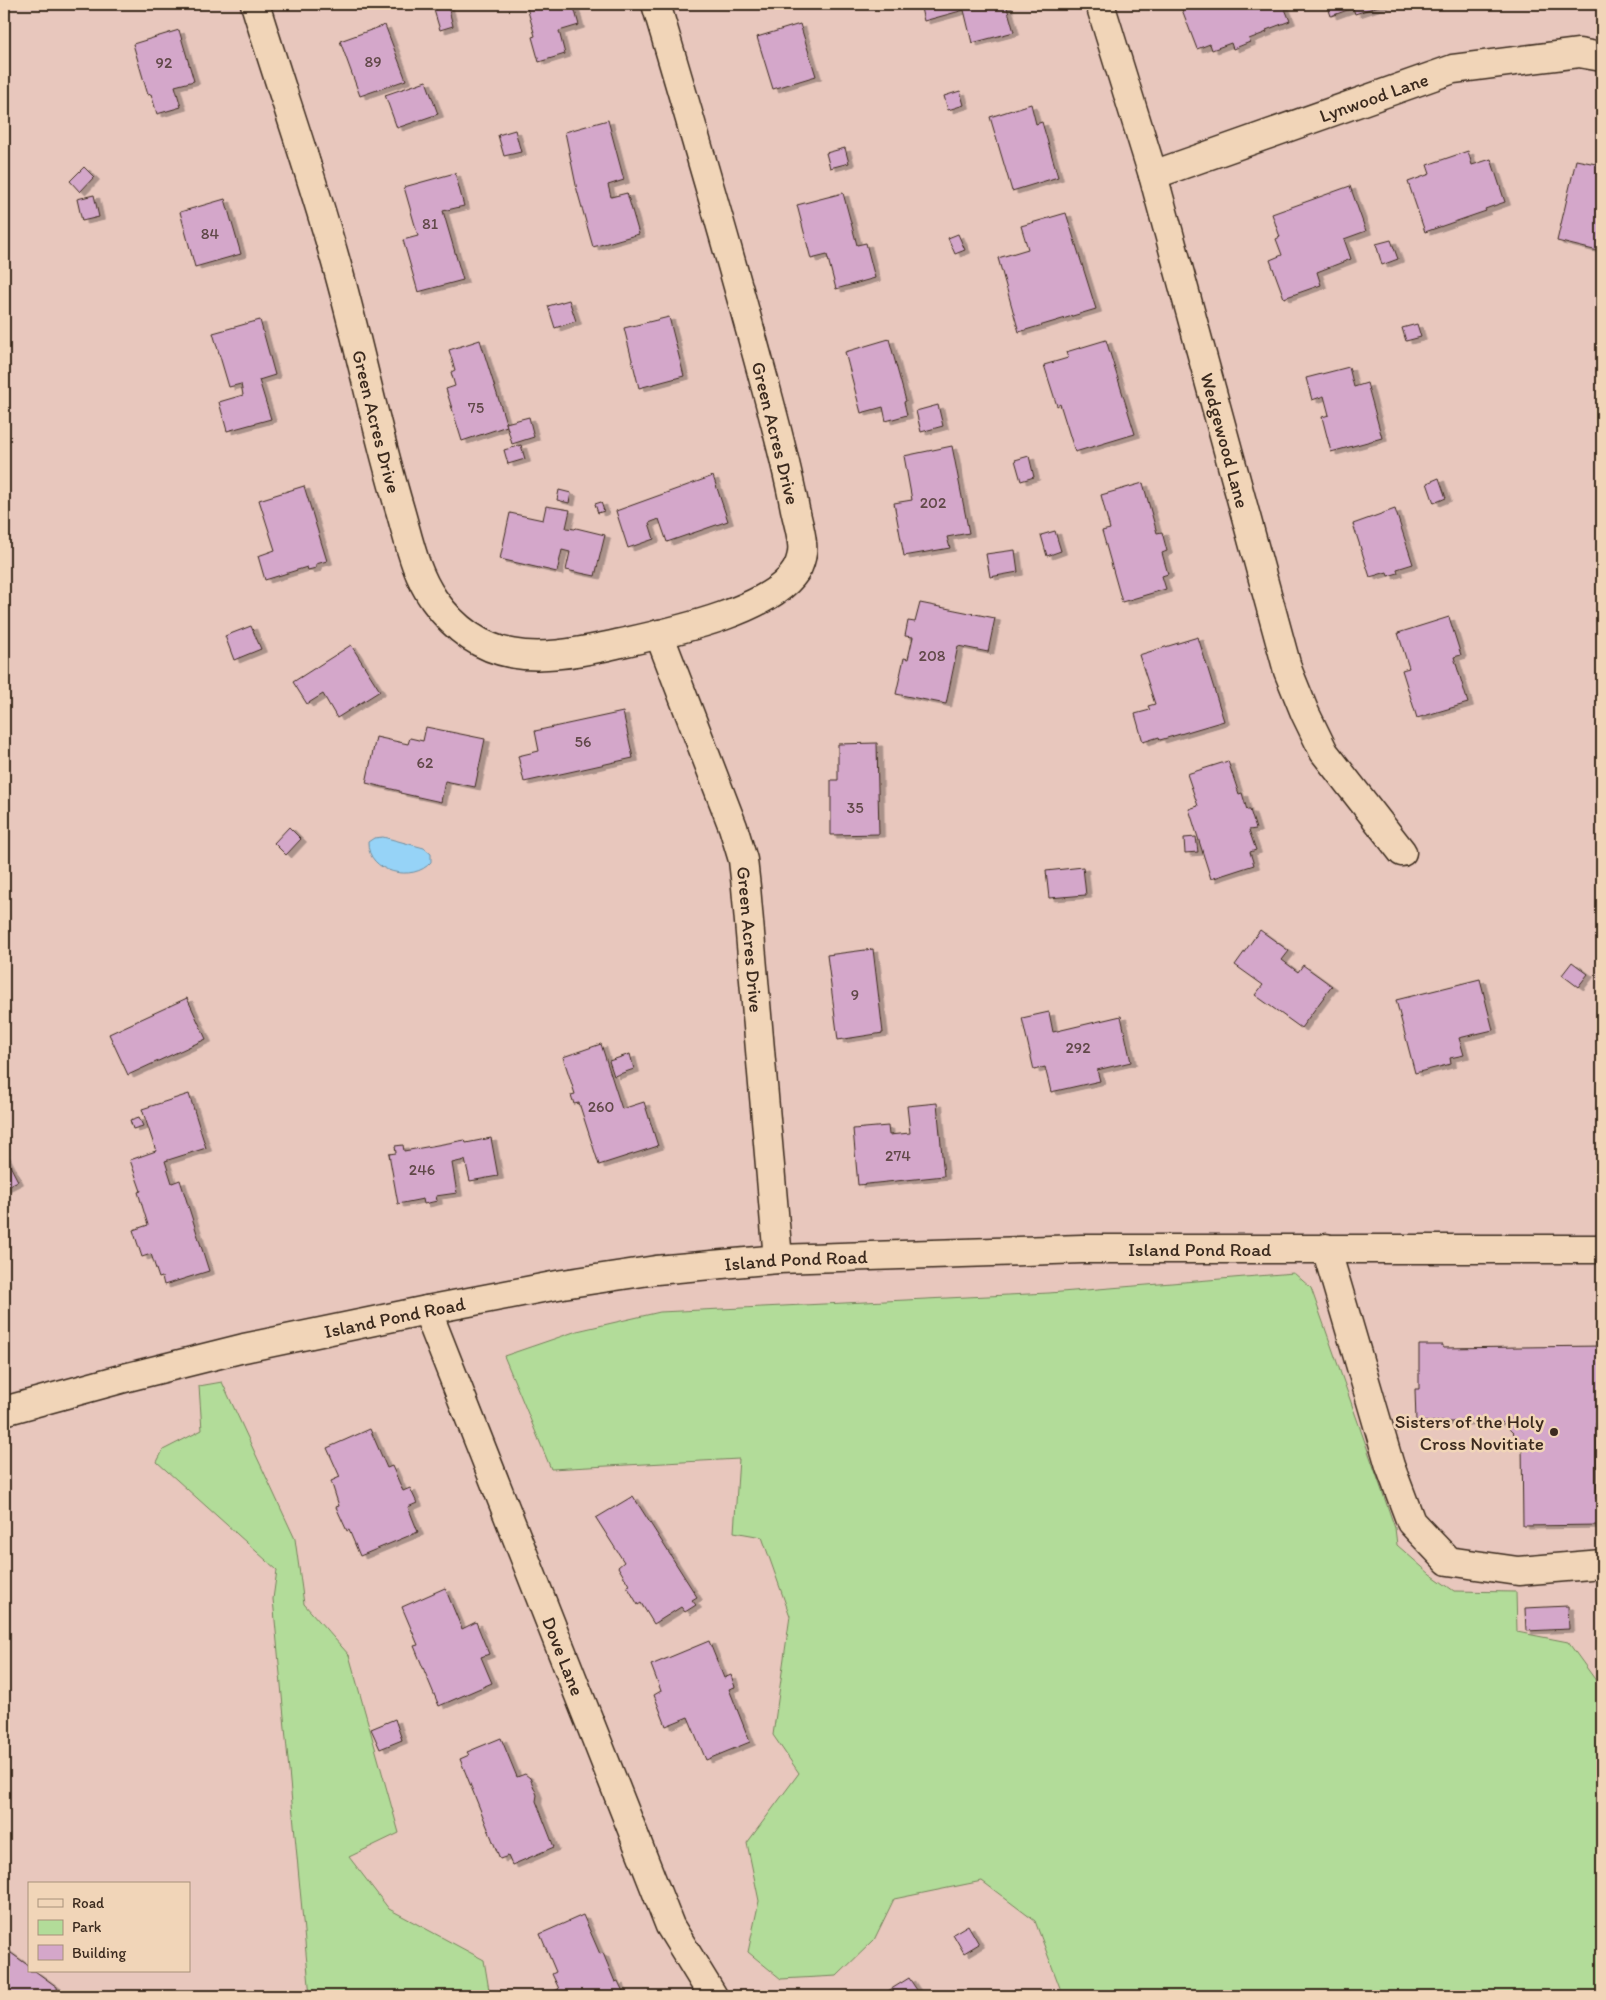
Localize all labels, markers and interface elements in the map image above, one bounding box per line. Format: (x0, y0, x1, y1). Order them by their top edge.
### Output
house number: 89 (364, 52, 382, 71)
house number: 92 (156, 53, 173, 72)
street label: Lynwood Lane (1316, 68, 1431, 127)
house number: 81 (422, 214, 439, 233)
house number: 84 (201, 224, 220, 243)
street label: Green Acres Drive (347, 348, 405, 496)
street label: Green Acres Drive (747, 359, 804, 507)
street label: Wedgewood Lane (1195, 370, 1254, 511)
house number: 75 (468, 398, 484, 417)
house number: 202 (920, 493, 947, 512)
house number: 208 (918, 646, 946, 665)
house number: 56 (575, 732, 591, 751)
house number: 62 (417, 753, 434, 772)
house number: 35 (846, 798, 864, 817)
street label: Green Acres Drive (732, 865, 768, 1014)
house number: 9 (851, 985, 859, 1004)
house number: 292 (1065, 1038, 1091, 1057)
house number: 260 (588, 1097, 614, 1116)
house number: 274 (885, 1146, 911, 1165)
house number: 246 (409, 1160, 435, 1179)
street label: Island Pond Road (1128, 1238, 1272, 1261)
street label: Island Pond Road (723, 1245, 869, 1276)
street label: Island Pond Road (322, 1292, 468, 1343)
place label: Sisters of the Holy Cross Novitiate (1395, 1410, 1544, 1455)
marker: Sisters of the Holy Cross Novitiate (1548, 1426, 1560, 1438)
street label: Dove Lane (537, 1613, 589, 1699)
legend (28, 1882, 190, 1972)
text: Road (72, 1894, 105, 1912)
text: Park (72, 1918, 102, 1936)
text: Building (72, 1944, 126, 1962)

